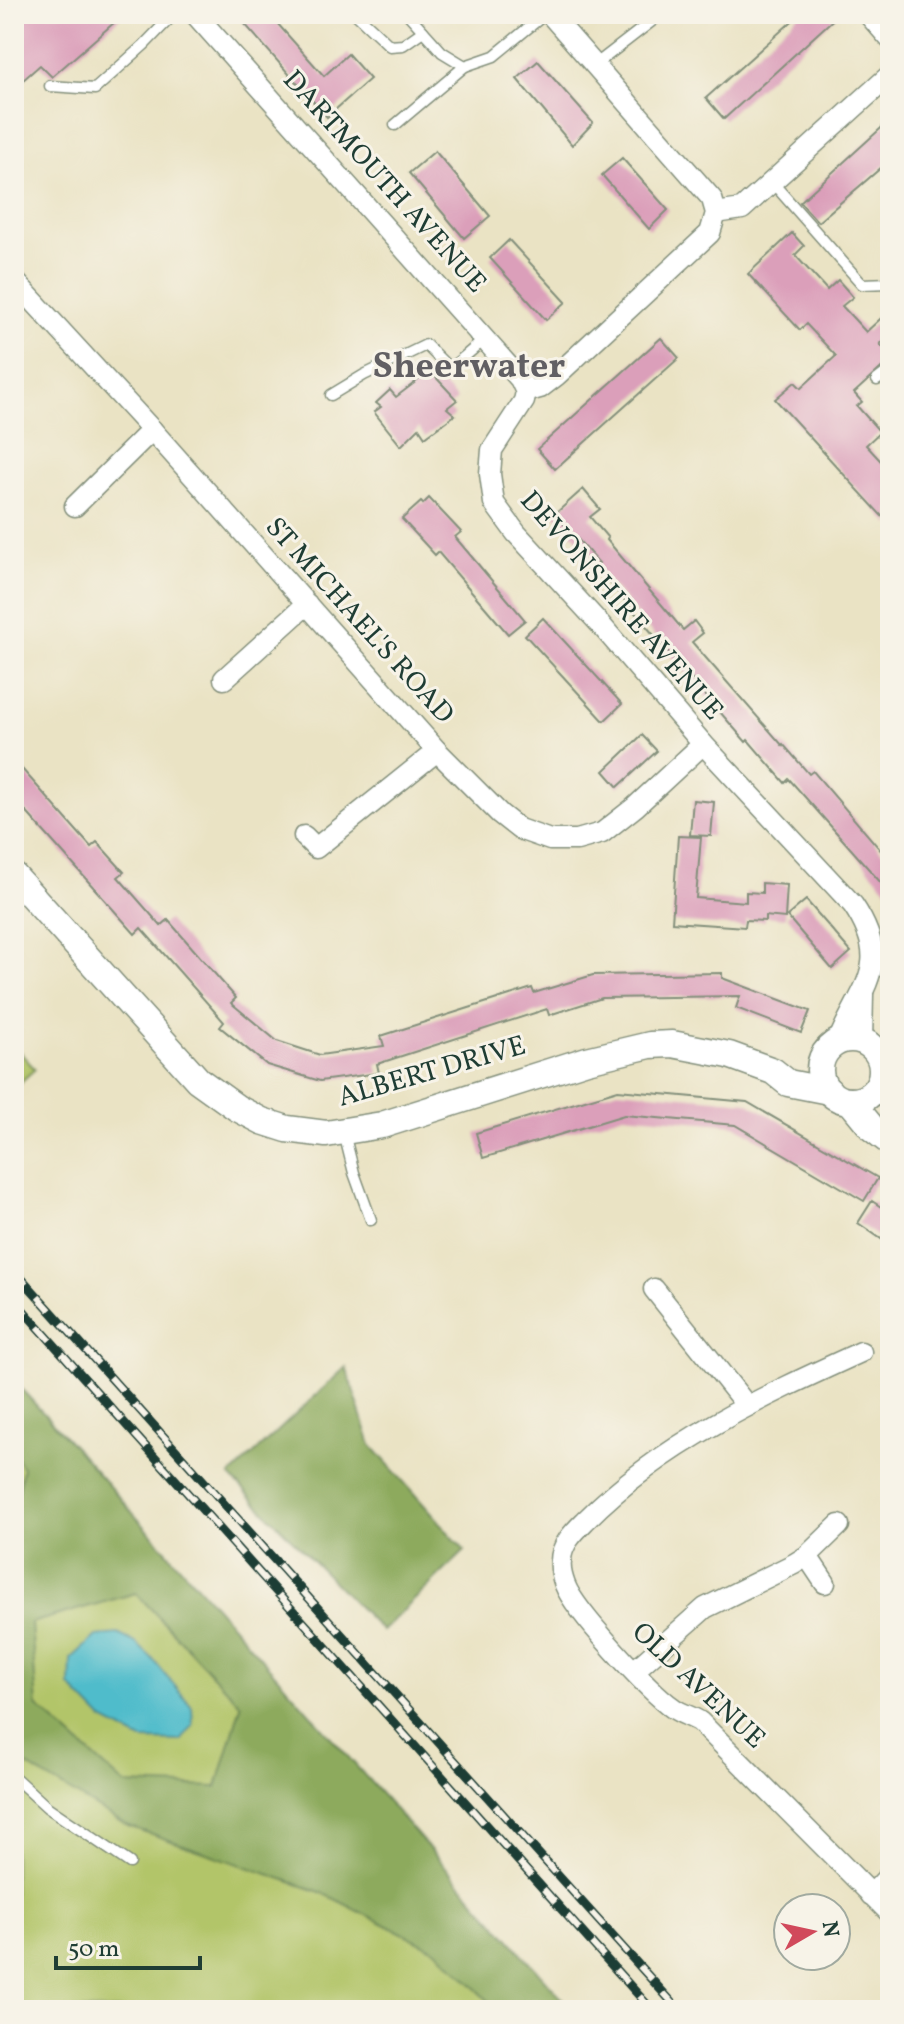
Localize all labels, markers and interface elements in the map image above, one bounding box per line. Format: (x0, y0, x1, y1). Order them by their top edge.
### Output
street label: DARTMOUTH AVENUE (273, 62, 495, 302)
district label: Sheerwater (373, 343, 565, 393)
street label: DEVONSHIRE AVENUE (510, 483, 732, 729)
street label: ST MICHAEL'S ROAD (255, 509, 463, 733)
street label: ALBERT DRIVE (334, 1027, 530, 1117)
street label: OLD AVENUE (622, 1614, 774, 1758)
north arrow (772, 1892, 852, 1972)
text: N (813, 1919, 846, 1940)
scale bar (56, 1920, 200, 1970)
text: 50 m (68, 1933, 120, 1967)

